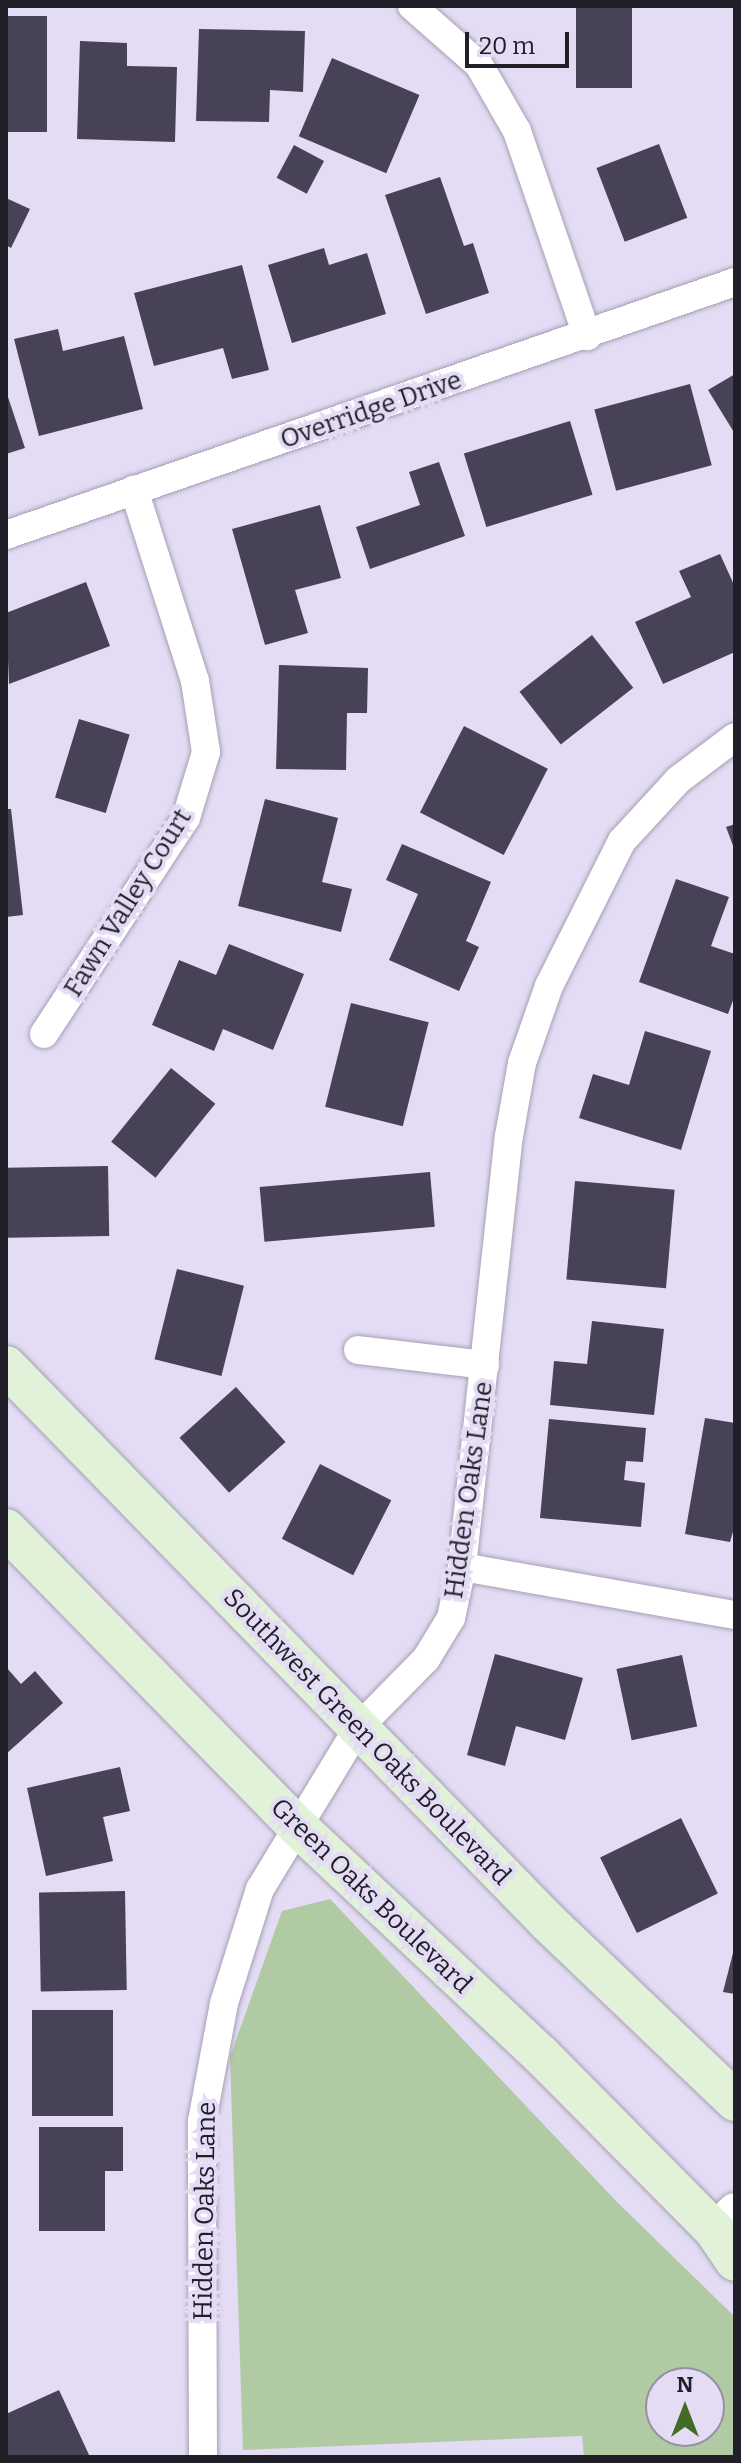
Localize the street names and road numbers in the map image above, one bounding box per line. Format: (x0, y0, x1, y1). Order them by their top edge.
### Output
street label: Overridge Drive (276, 364, 466, 456)
street label: Fawn Valley Court (58, 803, 198, 1003)
street label: Hidden Oaks Lane (438, 1380, 500, 1600)
street label: Southwest Green Oaks Boulevard (217, 1582, 517, 1892)
street label: Green Oaks Boulevard (264, 1792, 478, 2000)
street label: Hidden Oaks Lane (187, 2101, 223, 2321)

